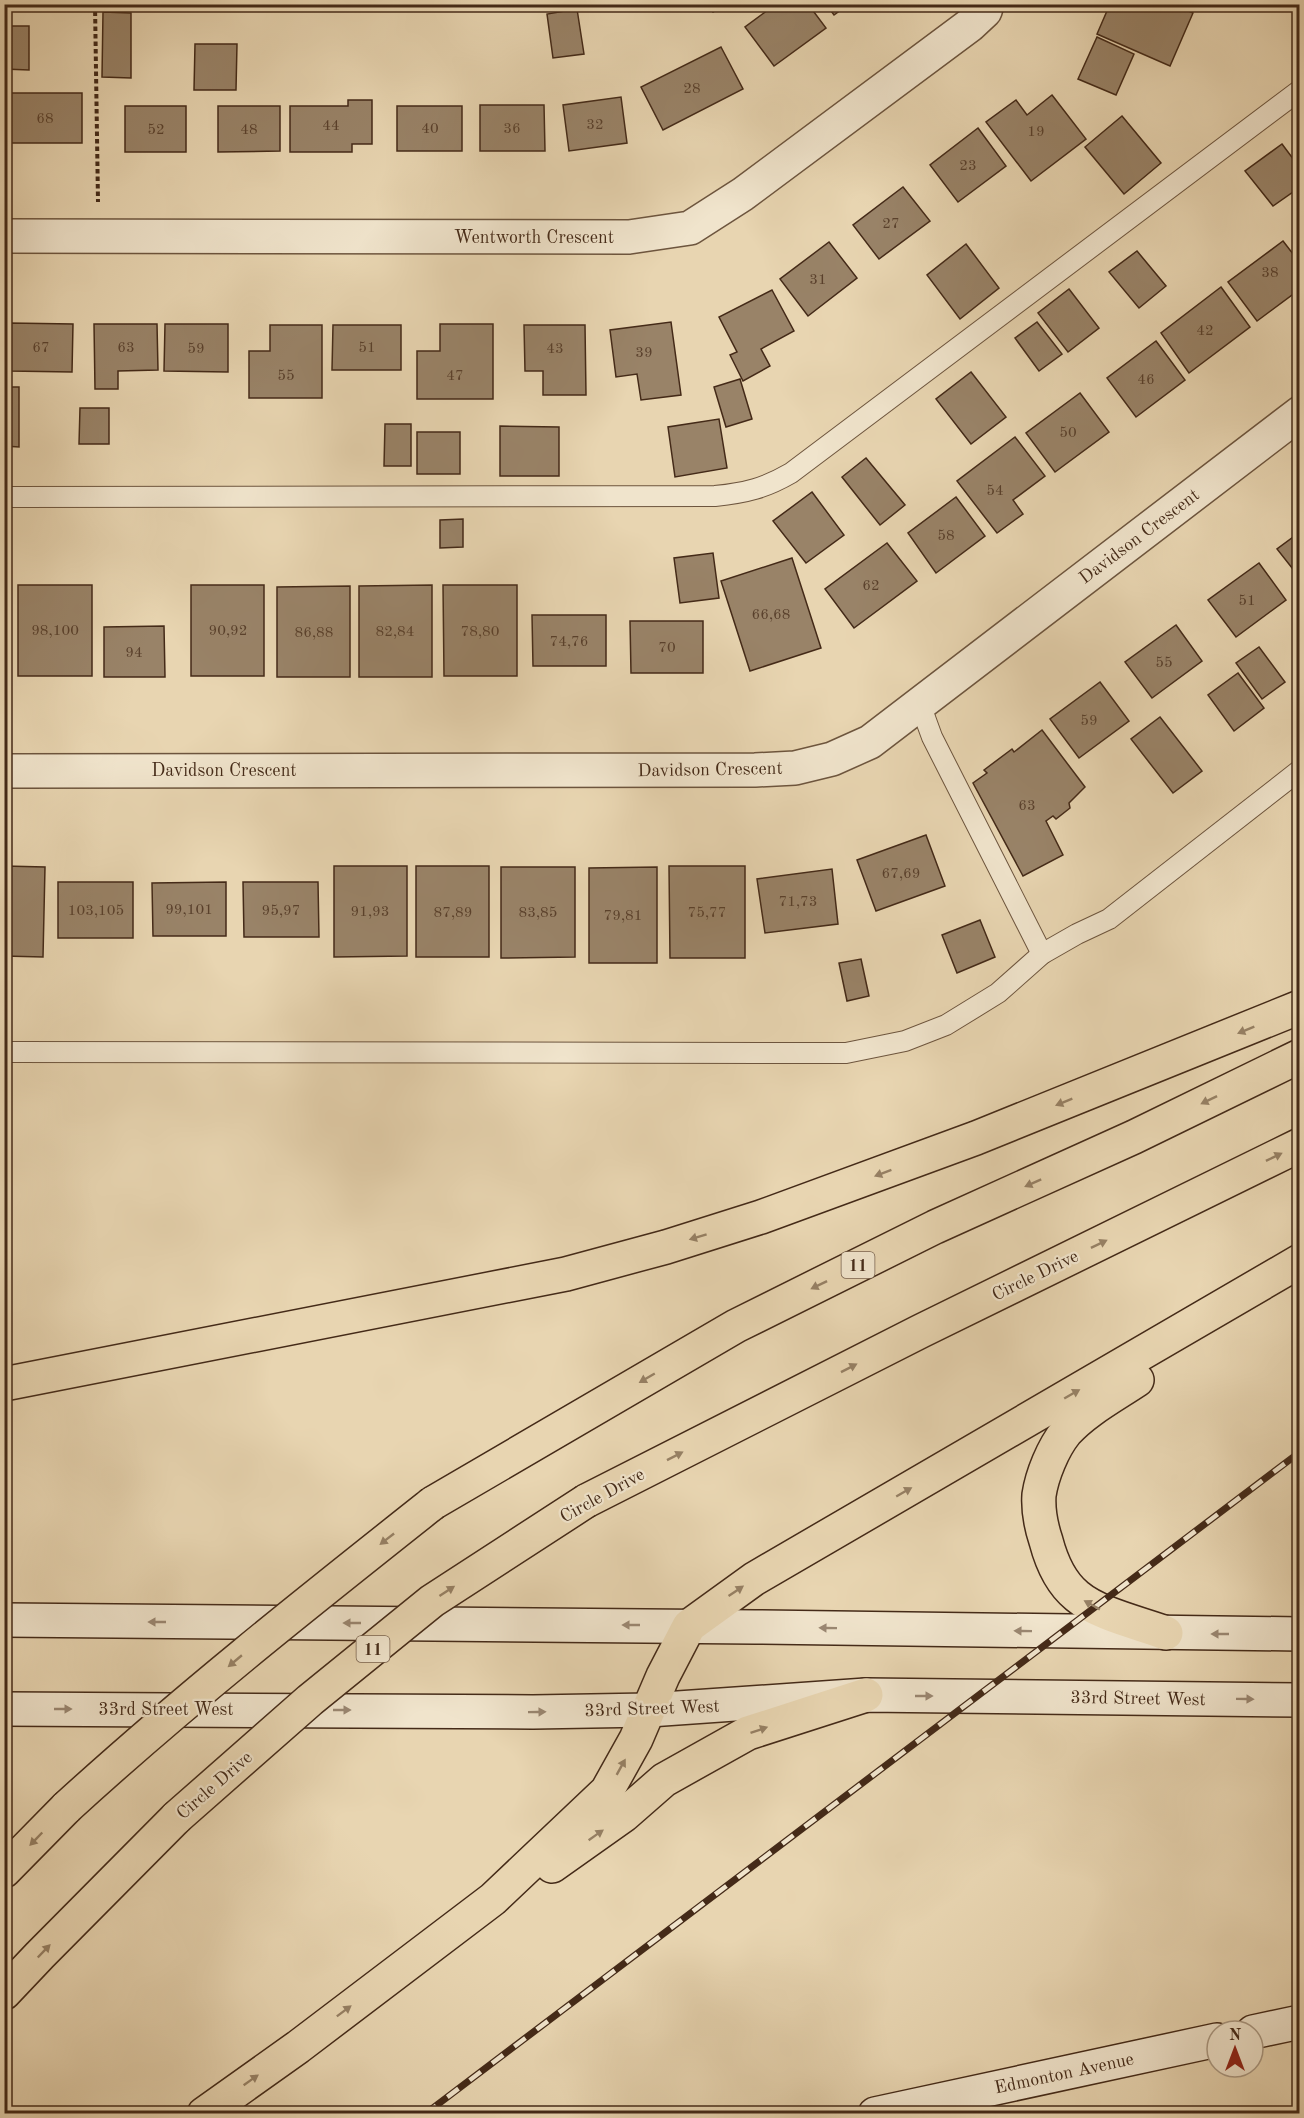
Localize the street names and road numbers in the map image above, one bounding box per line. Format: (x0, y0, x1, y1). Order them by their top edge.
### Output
street label: Wentworth Crescent (454, 229, 614, 247)
street label: Davidson Crescent (1076, 486, 1203, 588)
street label: Davidson Crescent (637, 760, 783, 780)
street label: Davidson Crescent (151, 762, 297, 780)
street label: Circle Drive (989, 1247, 1081, 1304)
road number: 11 (842, 1252, 874, 1278)
street label: Circle Drive (557, 1465, 648, 1526)
road number: 11 (356, 1636, 389, 1662)
street label: 33rd Street West (1070, 1689, 1206, 1709)
street label: 33rd Street West (584, 1698, 720, 1720)
street label: 33rd Street West (98, 1701, 234, 1719)
street label: Circle Drive (173, 1748, 256, 1823)
street label: Edmonton Avenue (993, 2050, 1135, 2098)

